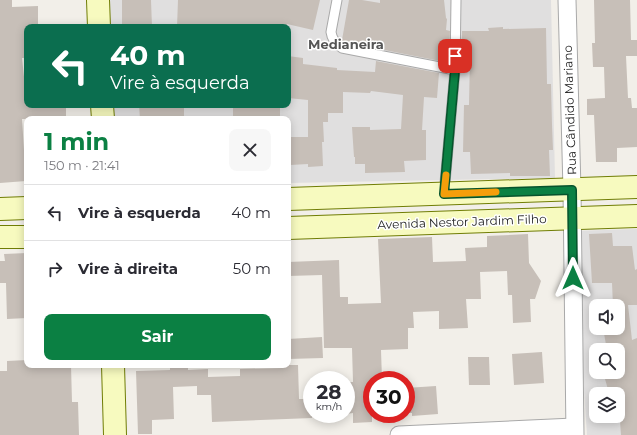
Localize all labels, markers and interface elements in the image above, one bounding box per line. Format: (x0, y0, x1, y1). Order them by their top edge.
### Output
district label: Medianeira (308, 36, 384, 52)
text: 40 m (110, 38, 186, 72)
pin (438, 39, 472, 73)
icon: left (44, 40, 96, 92)
icon: arrive (444, 45, 466, 67)
street label: Rua Cândido Mariano (560, 45, 579, 175)
text: Vire à esquerda (110, 72, 250, 94)
text: 1 min (44, 127, 109, 156)
button: close (229, 129, 271, 171)
text: 150 m · 21:41 (44, 157, 120, 173)
icon: left (44, 202, 66, 224)
text: Vire à esquerda (78, 203, 201, 222)
text: 40 m (231, 203, 271, 222)
street label: Avenida Nestor Jardim Filho (377, 211, 547, 232)
position arrow (552, 257, 594, 299)
icon: right (44, 258, 66, 280)
text: Vire à direita (78, 259, 178, 278)
text: 50 m (233, 259, 271, 278)
map controls (589, 299, 625, 423)
button: sound (589, 299, 625, 335)
button: Sair (44, 314, 271, 360)
button: search (589, 343, 625, 379)
speed limit sign: 30 (363, 371, 415, 423)
text: 28 (317, 380, 342, 404)
button: layers (589, 387, 625, 423)
text: km/h (316, 400, 342, 413)

